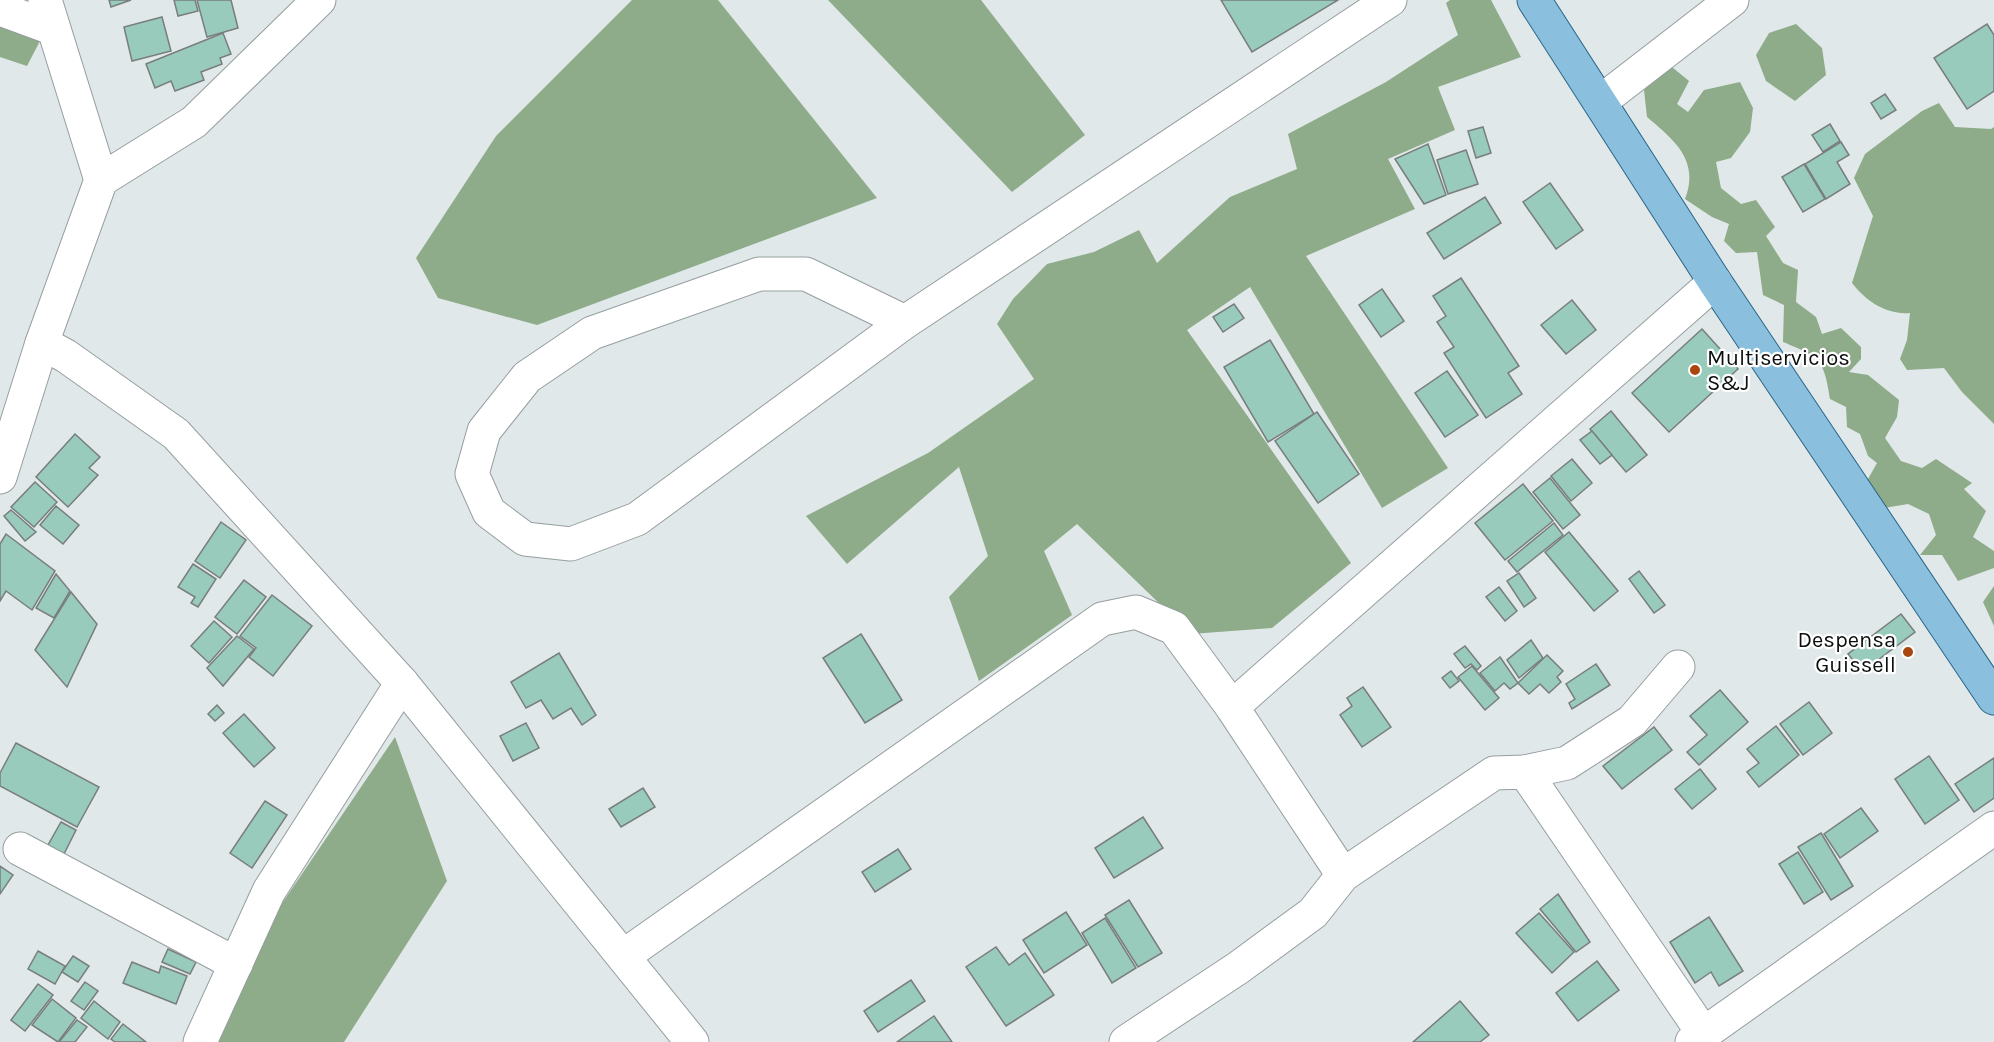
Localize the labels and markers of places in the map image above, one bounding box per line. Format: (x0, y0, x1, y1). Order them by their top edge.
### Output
place label: Multiservicios S&J (1707, 345, 1850, 396)
marker: Multiservicios S&J (1688, 363, 1702, 377)
place label: Despensa Guissell (1798, 627, 1896, 678)
marker: Despensa Guissell (1901, 645, 1915, 659)

